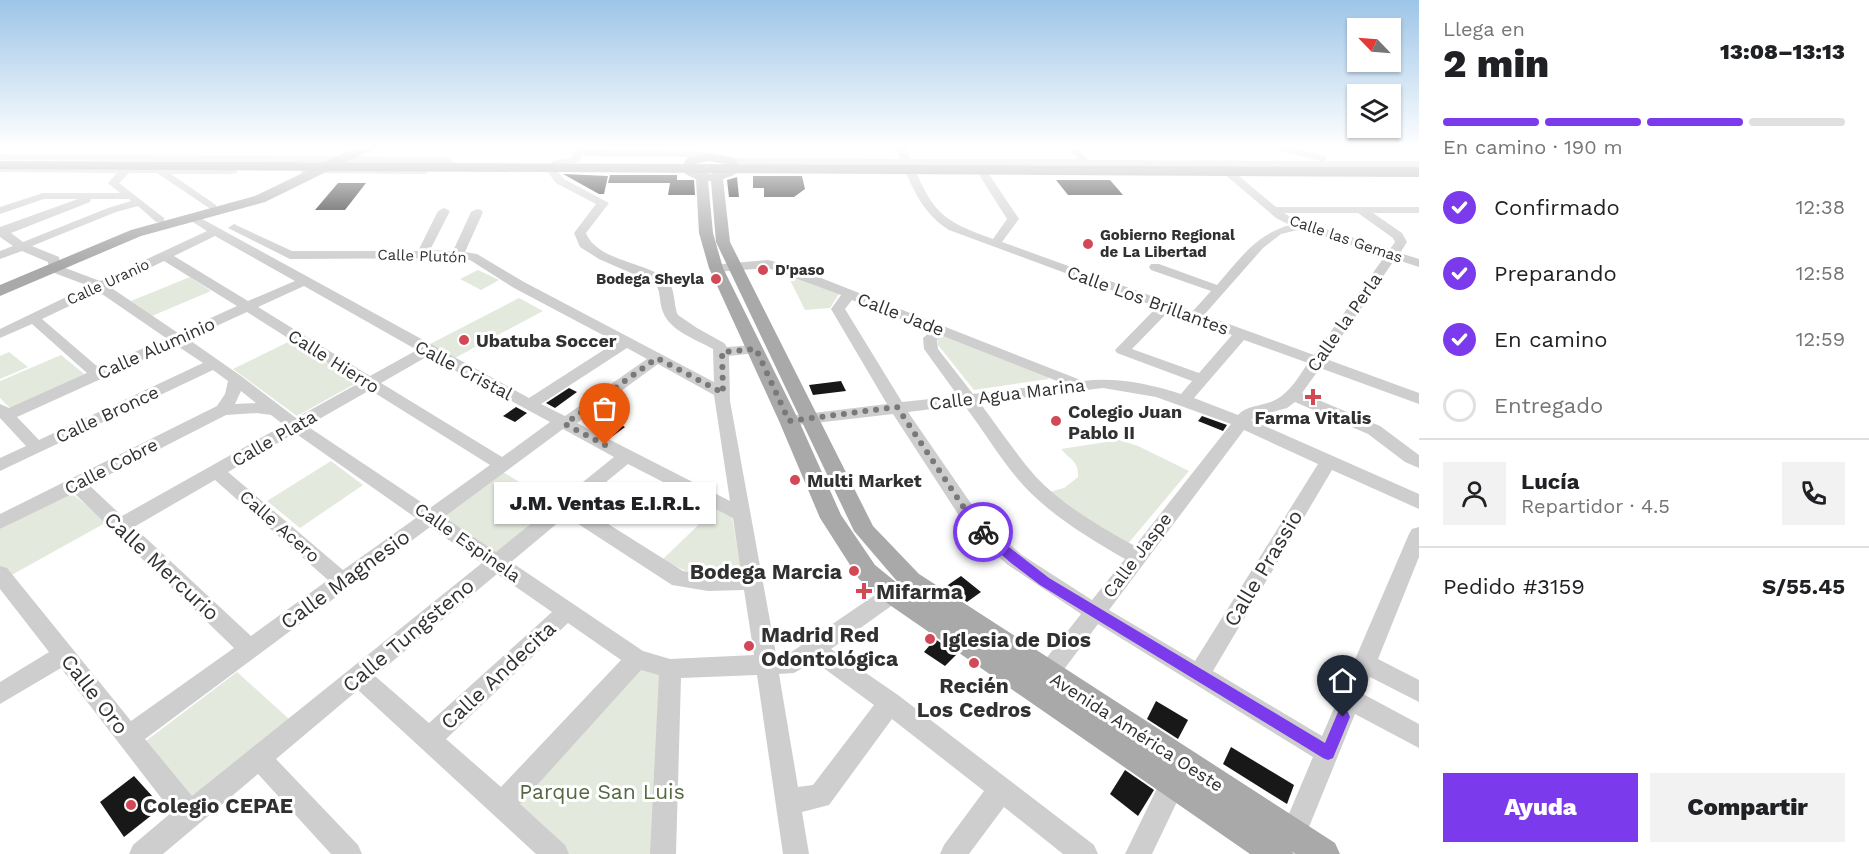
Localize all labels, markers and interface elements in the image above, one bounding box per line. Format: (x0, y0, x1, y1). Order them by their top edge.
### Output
text: Llega en (1443, 17, 1525, 41)
north arrow (1347, 18, 1401, 72)
map controls (1347, 18, 1401, 138)
text: 13:08–13:13 (1720, 39, 1845, 64)
text: 2 min (1443, 41, 1549, 86)
button: layers (1347, 84, 1401, 138)
text: En camino · 190 m (1443, 135, 1622, 159)
icon: check (1443, 191, 1476, 224)
text: Confirmado (1494, 195, 1620, 220)
text: 12:38 (1796, 195, 1845, 219)
street label: Calle las Gemas (1287, 211, 1405, 267)
place label: Gobierno Regional de La Libertad (1100, 226, 1235, 261)
marker: Gobierno Regional de La Libertad (1081, 237, 1095, 251)
street label: Calle Plutón (377, 245, 467, 267)
street label: Calle Uranio (64, 255, 152, 309)
icon: check (1443, 257, 1476, 290)
place label: D'paso (775, 261, 824, 279)
street label: Calle Los Brillantes (1064, 261, 1232, 339)
text: Preparando (1494, 261, 1617, 286)
text: 12:58 (1796, 261, 1845, 285)
marker: D'paso (756, 263, 770, 277)
street label: Calle la Perla (1302, 269, 1386, 375)
place label: Bodega Sheyla (596, 270, 704, 288)
marker: Bodega Sheyla (709, 272, 723, 286)
street label: Calle Jade (855, 288, 947, 340)
street label: Calle Aluminio (94, 313, 218, 383)
icon: check (1443, 323, 1476, 356)
street label: Calle Hierro (284, 325, 384, 397)
text: En camino (1494, 327, 1608, 352)
text: 12:59 (1796, 327, 1845, 351)
place label: Ubatuba Soccer (476, 330, 617, 351)
marker: Ubatuba Soccer (457, 333, 471, 347)
street label: Calle Cristal (412, 336, 517, 405)
street label: Calle Agua Marina (928, 374, 1086, 414)
street label: Calle Bronce (52, 381, 162, 447)
pin (579, 383, 630, 445)
marker: Farma Vitalis (1306, 390, 1320, 404)
icon: bag (588, 392, 621, 425)
text: Entregado (1494, 393, 1603, 418)
place label: Colegio Juan Pablo II (1068, 401, 1182, 443)
street label: Calle Plata (228, 405, 320, 471)
place label: Farma Vitalis (1255, 407, 1372, 428)
marker: Colegio Juan Pablo II (1049, 414, 1063, 428)
street label: Calle Cobre (61, 434, 161, 498)
button: person (1443, 462, 1506, 525)
button: phone (1782, 462, 1845, 525)
text: Lucía (1521, 469, 1579, 494)
place label: Multi Market (807, 470, 922, 491)
marker: Multi Market (788, 473, 802, 487)
callout: J.M. Ventas E.I.R.L. (494, 481, 716, 523)
street label: Calle Acero (236, 485, 324, 567)
text: J.M. Ventas E.I.R.L. (510, 491, 700, 515)
text: Repartidor · 4.5 (1521, 494, 1670, 518)
street label: Calle Espinela (411, 498, 525, 586)
courier (953, 502, 1013, 562)
street label: Calle Prassio (1218, 505, 1308, 631)
street label: Calle Mercurio (99, 506, 225, 626)
street label: Calle Jaspe (1098, 508, 1176, 602)
icon: bike (967, 516, 1000, 549)
street label: Calle Magnesio (275, 524, 415, 634)
place label: Bodega Marcia (690, 559, 843, 584)
marker: Bodega Marcia (847, 564, 861, 578)
street label: Calle Tungsteno (337, 573, 479, 697)
text: Pedido #3159 (1443, 574, 1585, 599)
text: S/55.45 (1762, 574, 1845, 599)
place label: Mifarma (876, 579, 964, 604)
marker: Mifarma (857, 584, 871, 598)
street label: Calle Andecita (435, 615, 561, 735)
place label: Madrid Red Odontológica (761, 622, 899, 671)
place label: Iglesia de Dios (942, 627, 1091, 652)
marker: Iglesia de Dios (923, 632, 937, 646)
marker: Madrid Red Odontológica (742, 639, 756, 653)
street label: Calle Oro (56, 649, 134, 739)
pin (1317, 655, 1368, 717)
marker: Recién Los Cedros (967, 656, 981, 670)
icon: home (1326, 664, 1359, 697)
street label: Avenida América Oeste (1046, 668, 1228, 796)
place label: Recién Los Cedros (917, 673, 1031, 722)
button: Ayuda (1443, 773, 1638, 842)
button: Compartir (1650, 773, 1845, 842)
park label: Parque San Luis (519, 779, 685, 804)
place label: Colegio CEPAE (143, 793, 293, 818)
marker: Colegio CEPAE (124, 798, 138, 812)

